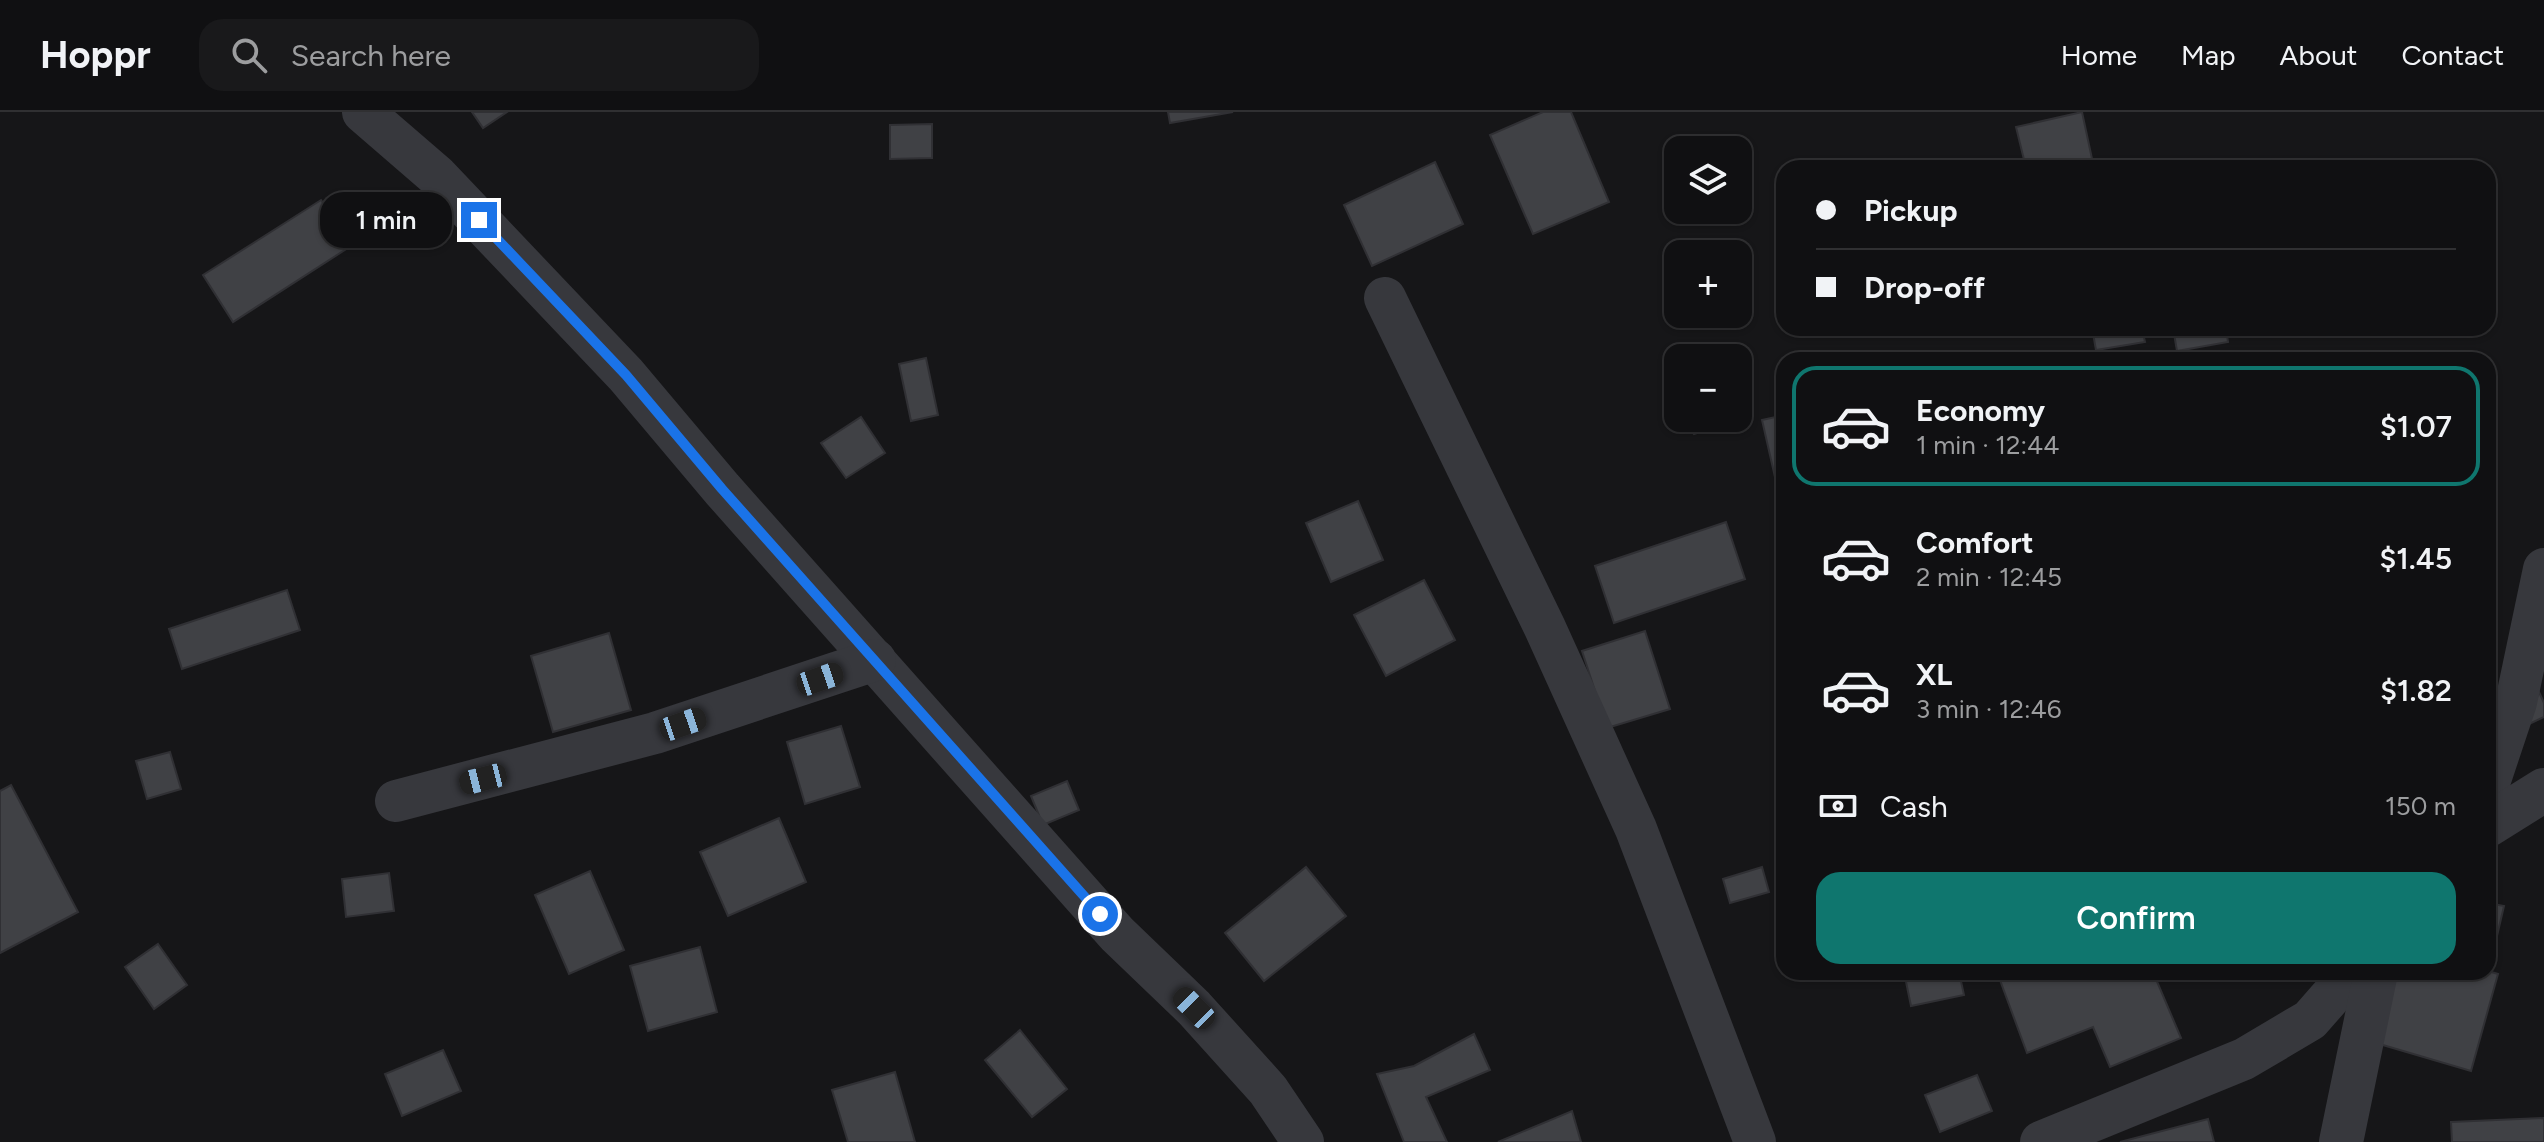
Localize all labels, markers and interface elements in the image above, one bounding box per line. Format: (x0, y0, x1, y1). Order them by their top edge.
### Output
search box (199, 19, 759, 91)
text: Hoppr (40, 32, 151, 78)
icon: search (227, 33, 271, 77)
text: Search here (291, 37, 451, 74)
text: Home (2061, 38, 2137, 72)
text: Map (2181, 38, 2236, 72)
text: About (2280, 38, 2357, 72)
text: Contact (2401, 38, 2504, 72)
map controls (1664, 136, 1752, 432)
button: layers (1664, 136, 1752, 224)
callout: 1 min (319, 192, 451, 248)
text: Pickup (1864, 192, 1958, 229)
route end (461, 202, 497, 238)
text: 1 min (356, 204, 416, 236)
button: + (1664, 240, 1752, 328)
text: Drop-off (1864, 269, 1985, 306)
button: − (1664, 344, 1752, 432)
icon: car (1820, 390, 1892, 462)
text: Economy (1916, 392, 2045, 429)
text: $1.07 (2380, 408, 2452, 445)
text: 1 min · 12:44 (1916, 429, 2059, 461)
icon: car (1820, 522, 1892, 594)
text: Comfort (1916, 524, 2034, 561)
text: $1.45 (2380, 540, 2452, 577)
text: 2 min · 12:45 (1916, 561, 2062, 593)
icon: car (1820, 654, 1892, 726)
text: XL (1916, 656, 1952, 693)
car (793, 660, 847, 698)
text: $1.82 (2380, 672, 2452, 709)
text: 3 min · 12:46 (1916, 693, 2061, 725)
car (656, 705, 710, 743)
car (457, 762, 509, 796)
icon: cash (1816, 784, 1860, 828)
text: Cash (1880, 788, 1948, 825)
text: 150 m (2385, 790, 2456, 822)
button: Confirm (1816, 872, 2456, 964)
route start (1082, 896, 1118, 932)
car (1169, 983, 1219, 1033)

